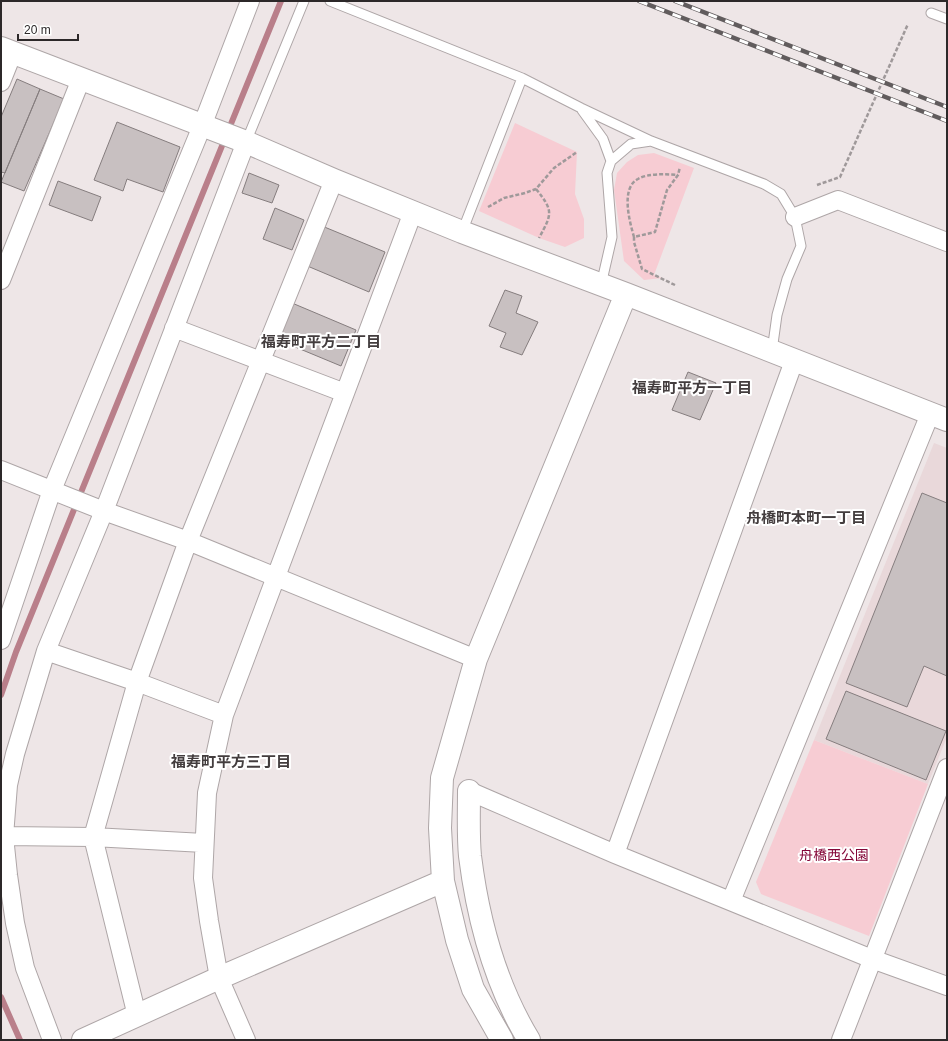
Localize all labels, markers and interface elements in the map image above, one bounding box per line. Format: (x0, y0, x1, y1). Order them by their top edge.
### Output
scale bar (18, 16, 78, 42)
text: 20 m (24, 23, 51, 37)
district label: 福寿町平方二丁目 (260, 333, 381, 350)
district label: 福寿町平方一丁目 (631, 379, 752, 396)
district label: 舟橋町本町一丁目 (746, 509, 866, 526)
district label: 福寿町平方三丁目 (170, 753, 291, 770)
park label: 舟橋西公園 (799, 847, 869, 863)

